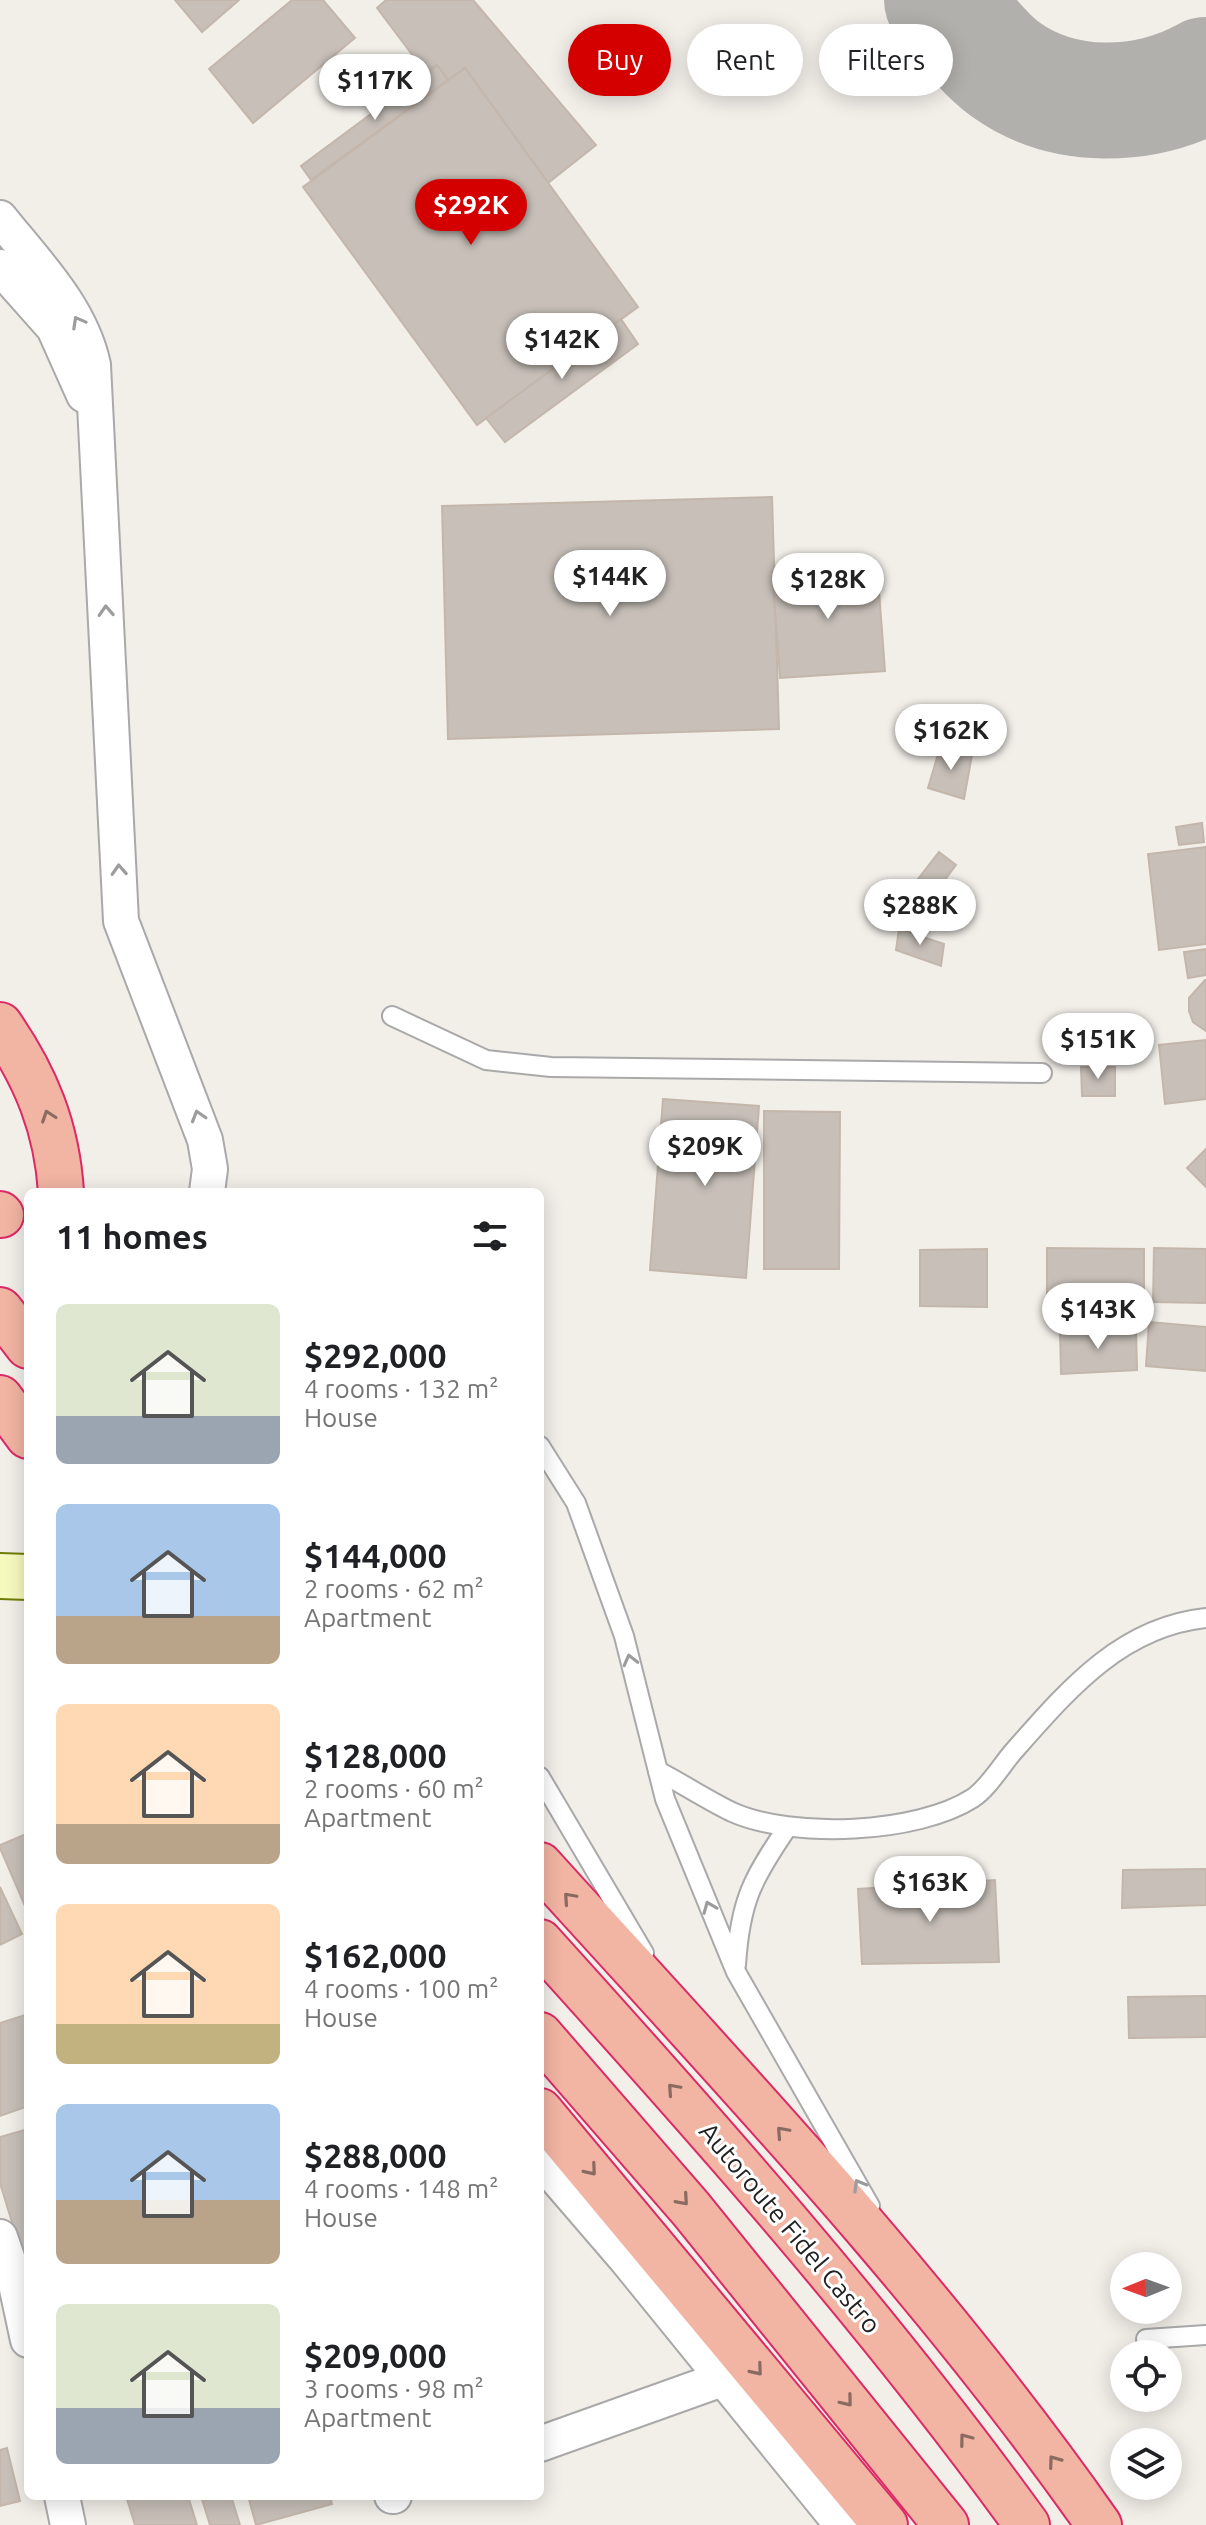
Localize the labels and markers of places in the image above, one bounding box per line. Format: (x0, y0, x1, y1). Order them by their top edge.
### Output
pin: $117K (319, 54, 431, 122)
pin: $292K (415, 179, 527, 247)
pin: $142K (506, 313, 618, 381)
pin: $144K (554, 550, 666, 618)
pin: $128K (772, 553, 884, 621)
pin: $162K (895, 704, 1007, 772)
pin: $288K (864, 879, 976, 947)
pin: $151K (1042, 1013, 1154, 1081)
pin: $209K (649, 1120, 761, 1188)
pin: $143K (1042, 1283, 1154, 1351)
pin: $163K (874, 1856, 986, 1924)

